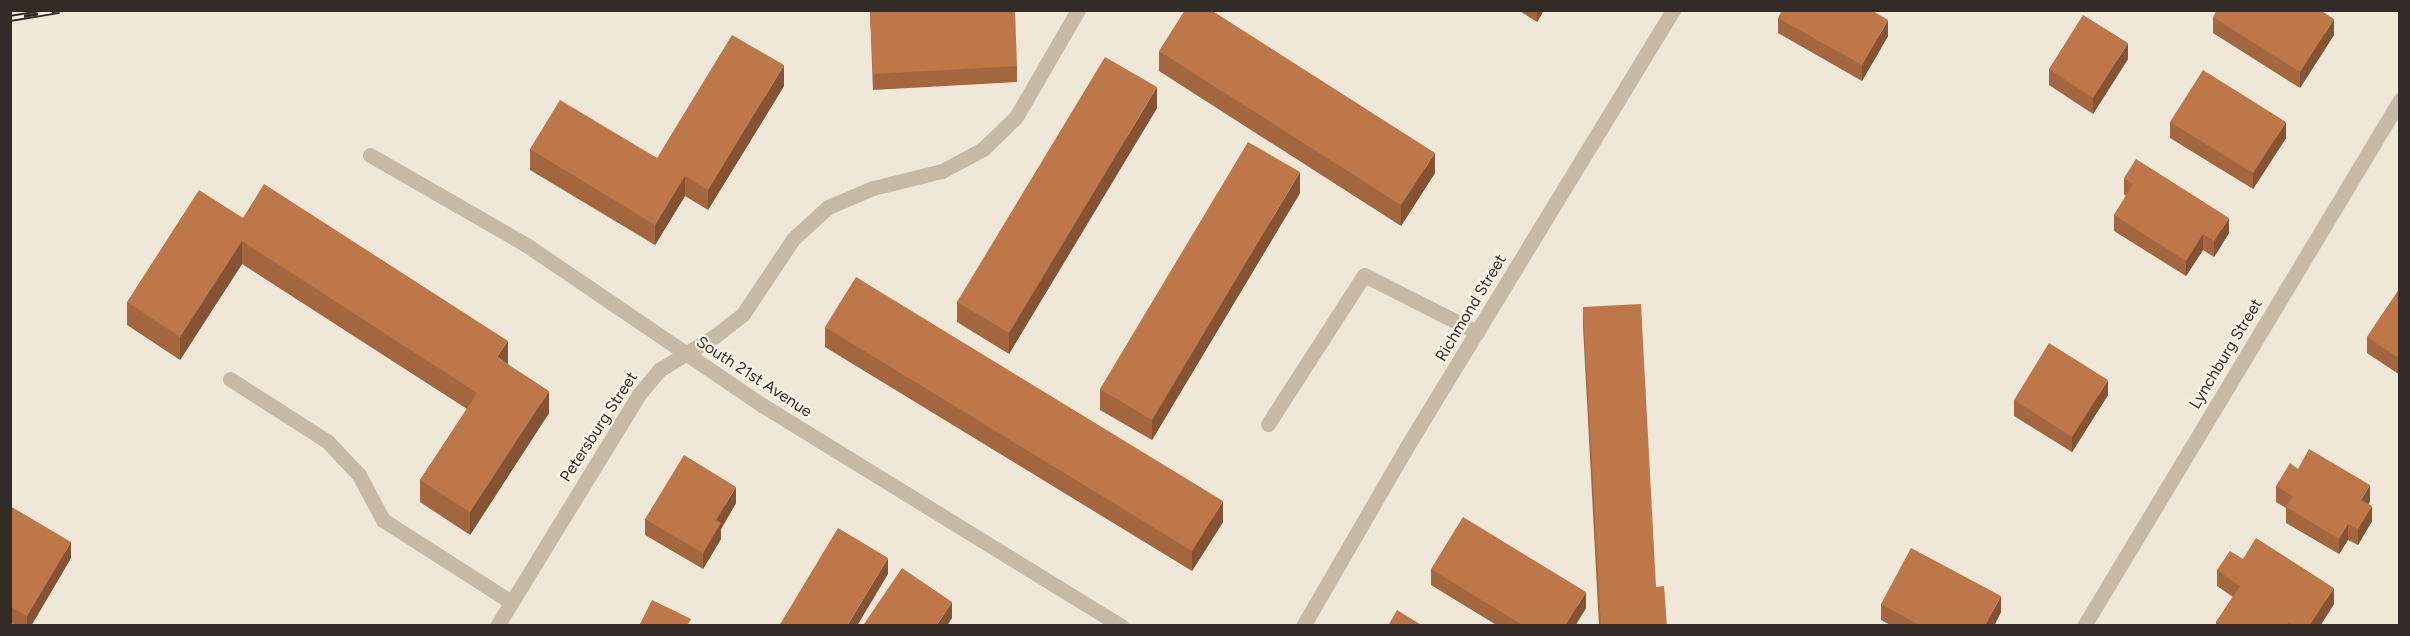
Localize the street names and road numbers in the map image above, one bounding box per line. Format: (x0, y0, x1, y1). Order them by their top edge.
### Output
street label: Richmond Street (1432, 251, 1510, 365)
street label: Lynchburg Street (2186, 295, 2266, 413)
street label: South 21st Avenue (693, 332, 815, 422)
street label: Petersburg Street (556, 368, 642, 486)

